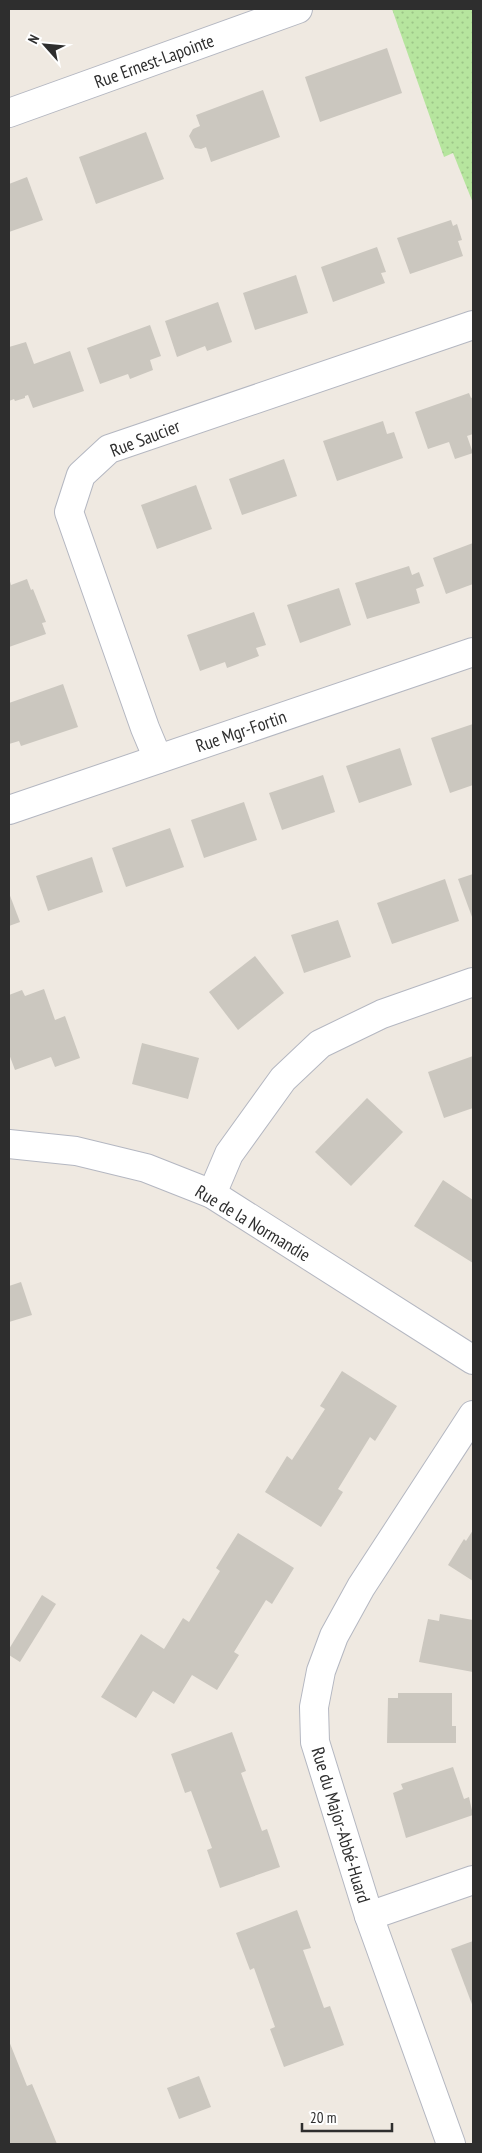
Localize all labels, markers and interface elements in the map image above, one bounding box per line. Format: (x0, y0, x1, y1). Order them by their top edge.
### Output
north arrow (20, 20, 70, 70)
street label: Rue Ernest-Lapointe (91, 29, 217, 93)
text: N (24, 32, 43, 47)
street label: Rue Saucier (107, 414, 183, 462)
street label: Rue Mgr-Fortin (193, 705, 289, 757)
street label: Rue de la Normandie (191, 1180, 315, 1266)
street label: Rue du Major-Abbé-Huard (306, 1744, 376, 1906)
scale bar (302, 2100, 392, 2132)
text: 20 m (310, 2108, 336, 2127)

